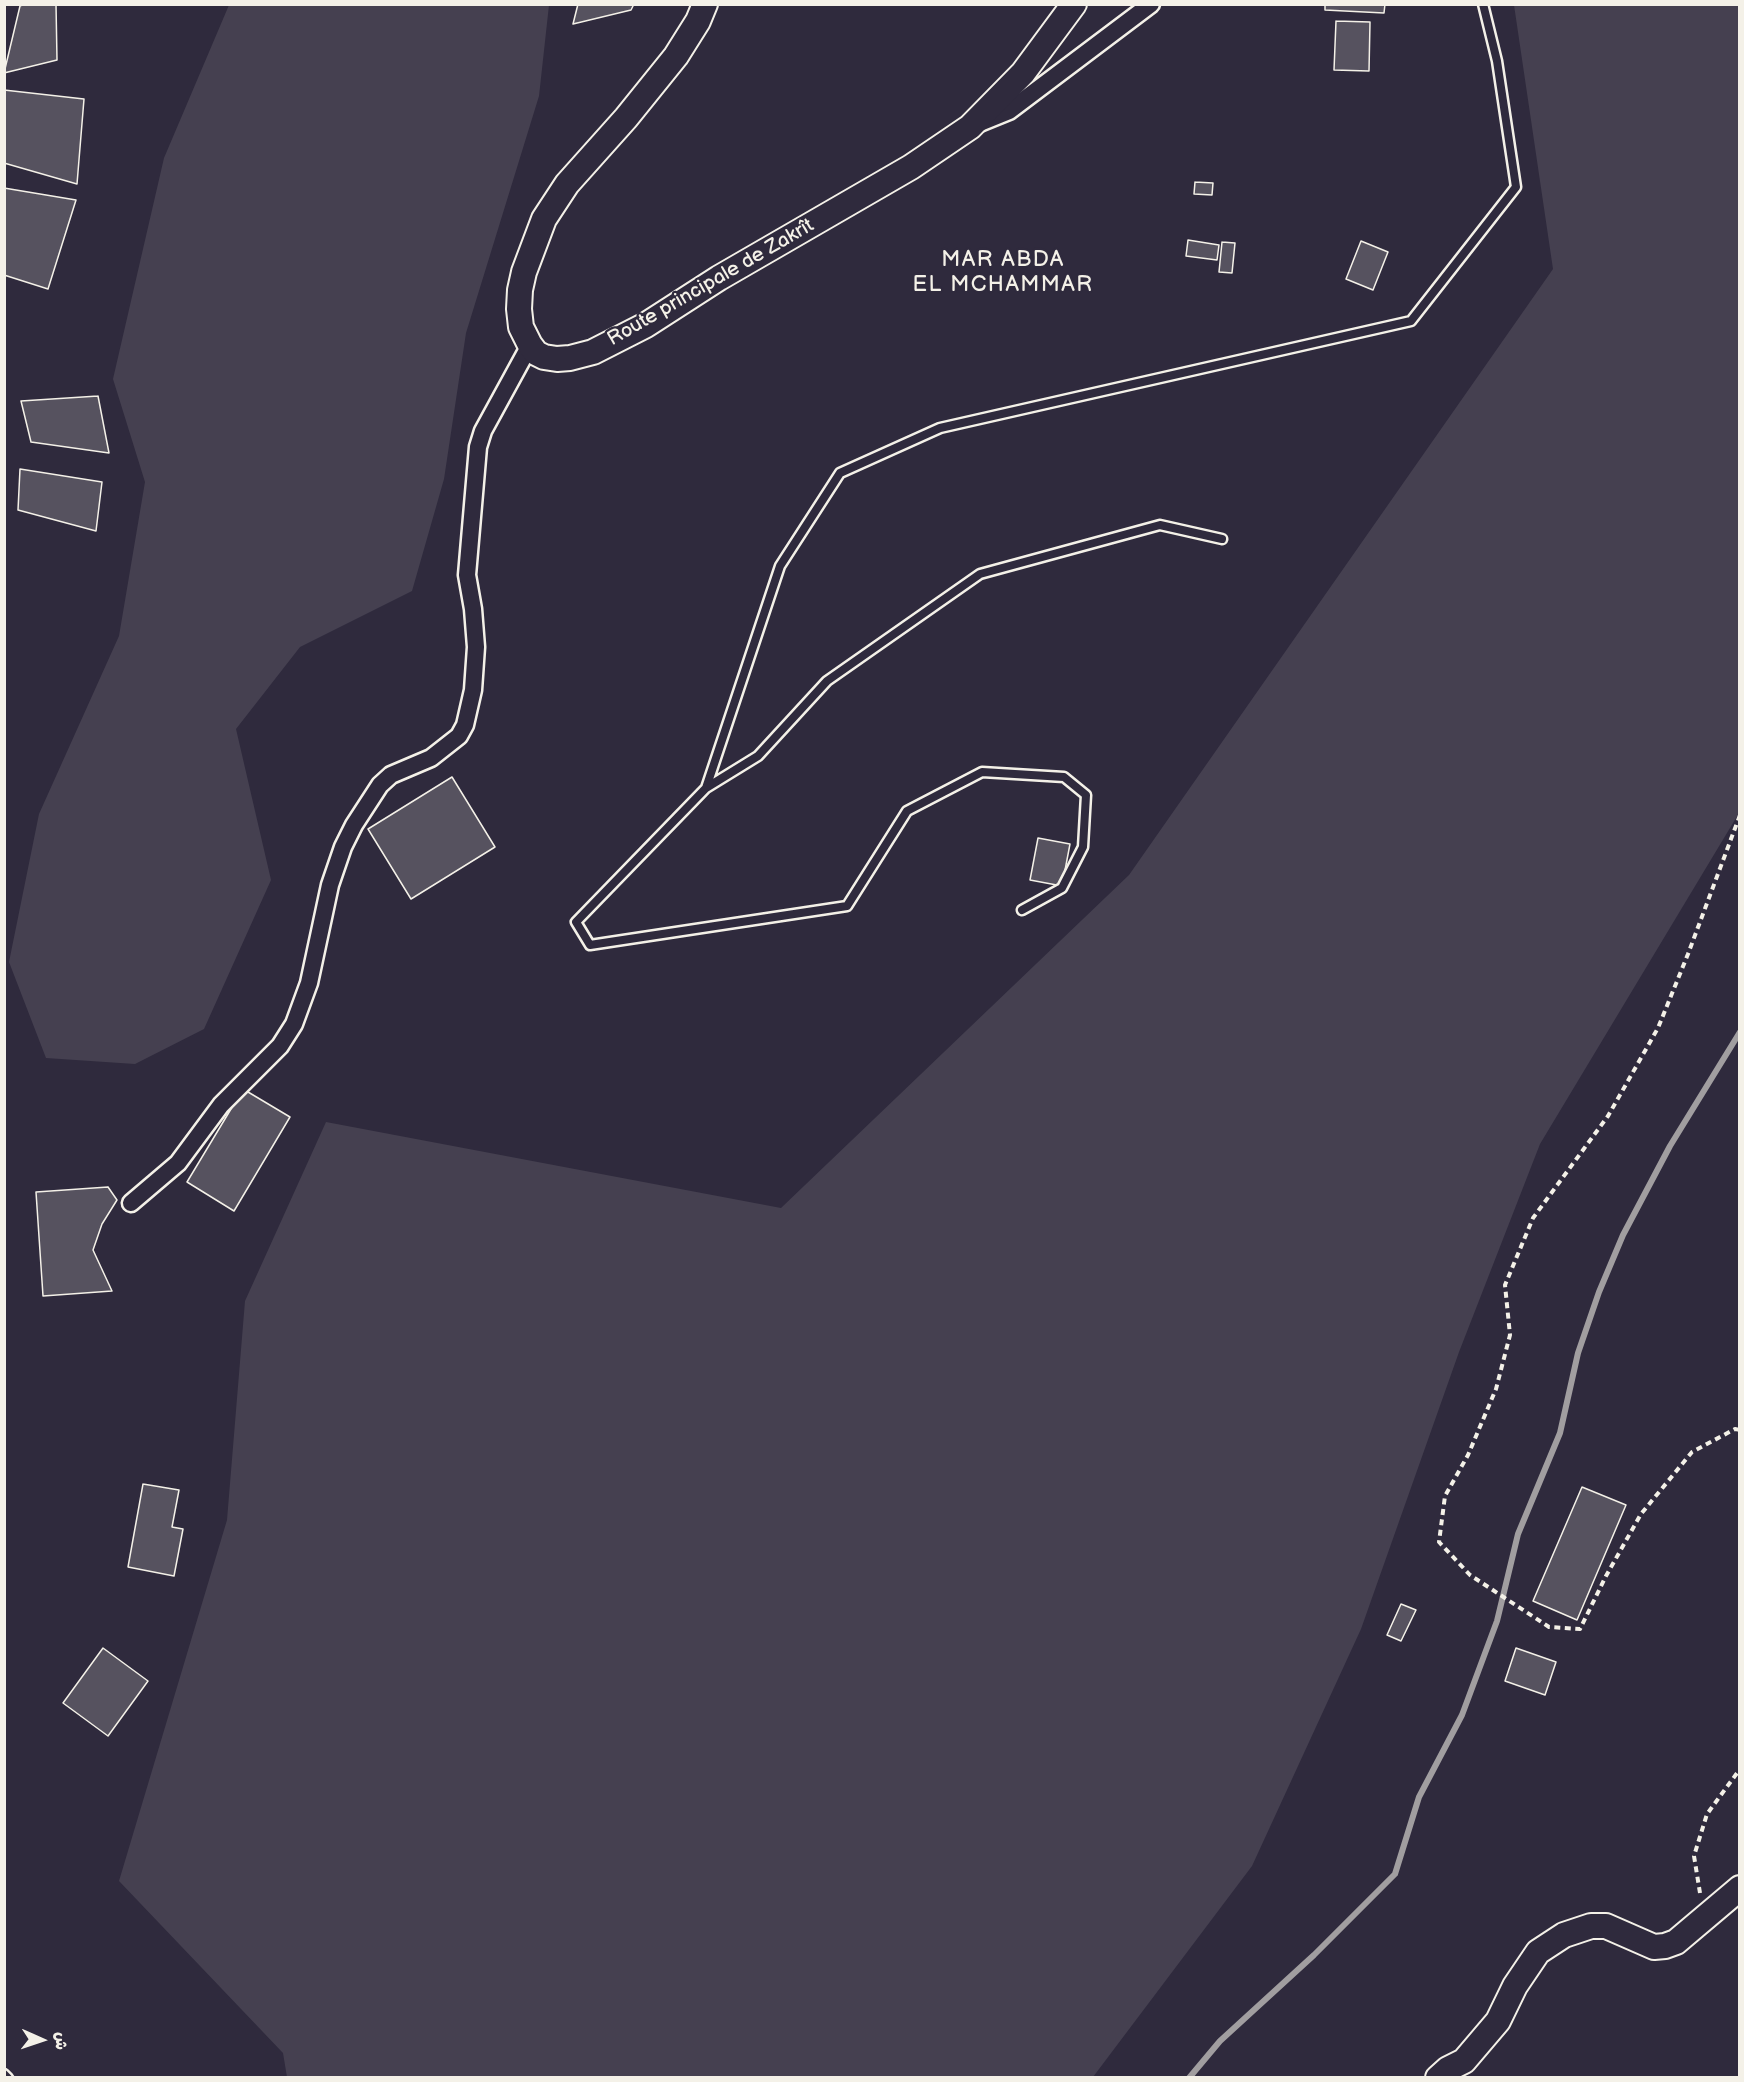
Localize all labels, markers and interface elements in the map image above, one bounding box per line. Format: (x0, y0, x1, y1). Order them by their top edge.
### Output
street label: Route principale de Zakrît (604, 214, 818, 352)
district label: MAR ABDA EL MCHAMMAR (913, 247, 1093, 298)
north arrow (12, 2010, 72, 2070)
text: ش (51, 2032, 70, 2050)

